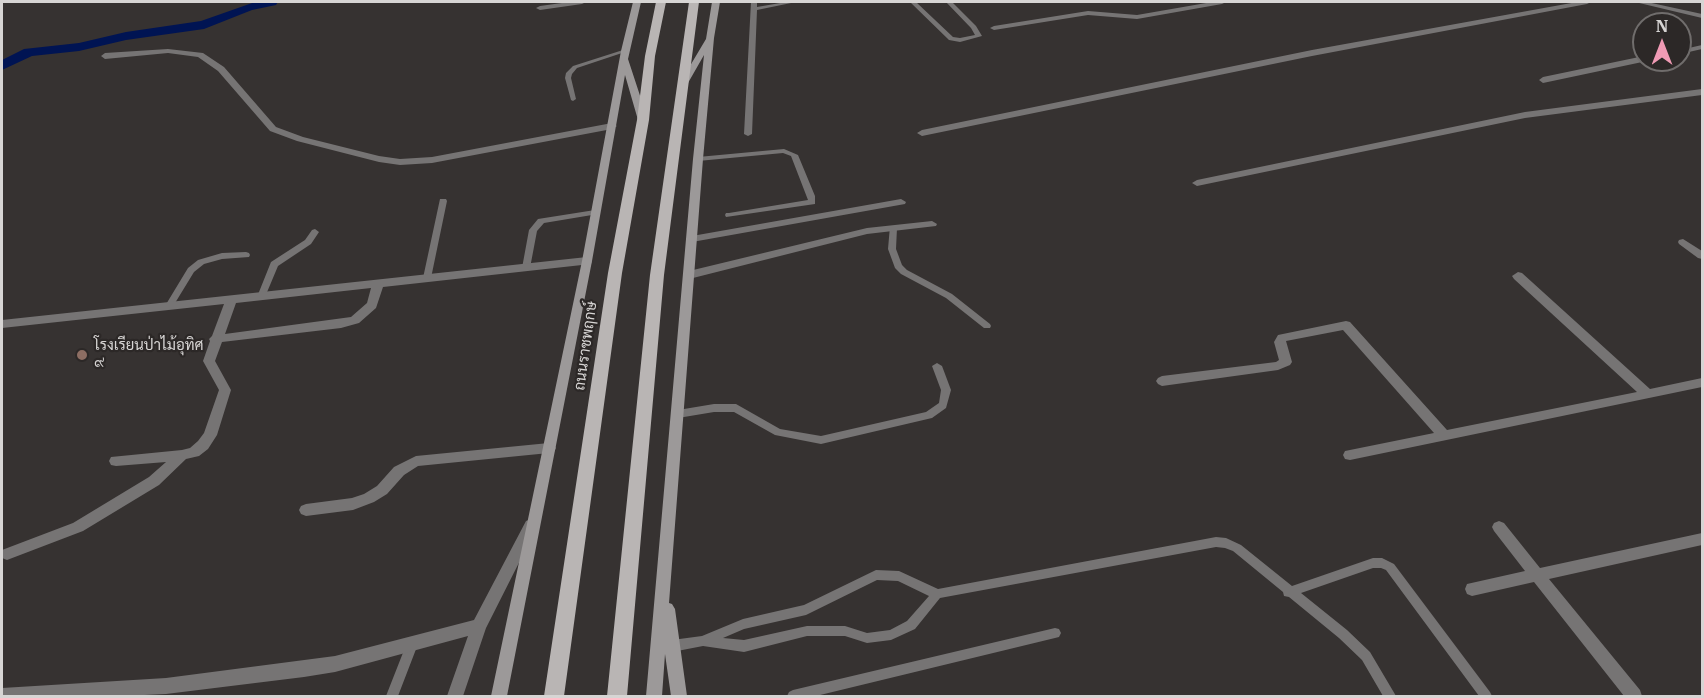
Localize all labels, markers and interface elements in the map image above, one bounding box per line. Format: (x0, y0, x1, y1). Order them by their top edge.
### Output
north arrow (1632, 12, 1692, 72)
text: N (1656, 16, 1668, 36)
street label: ถนนราชพฤกษ์ (571, 300, 601, 392)
place label: โรงเรียนป่าไม้อุทิศ ๙ (94, 337, 204, 372)
marker: โรงเรียนป่าไม้อุทิศ ๙ (75, 348, 89, 362)

